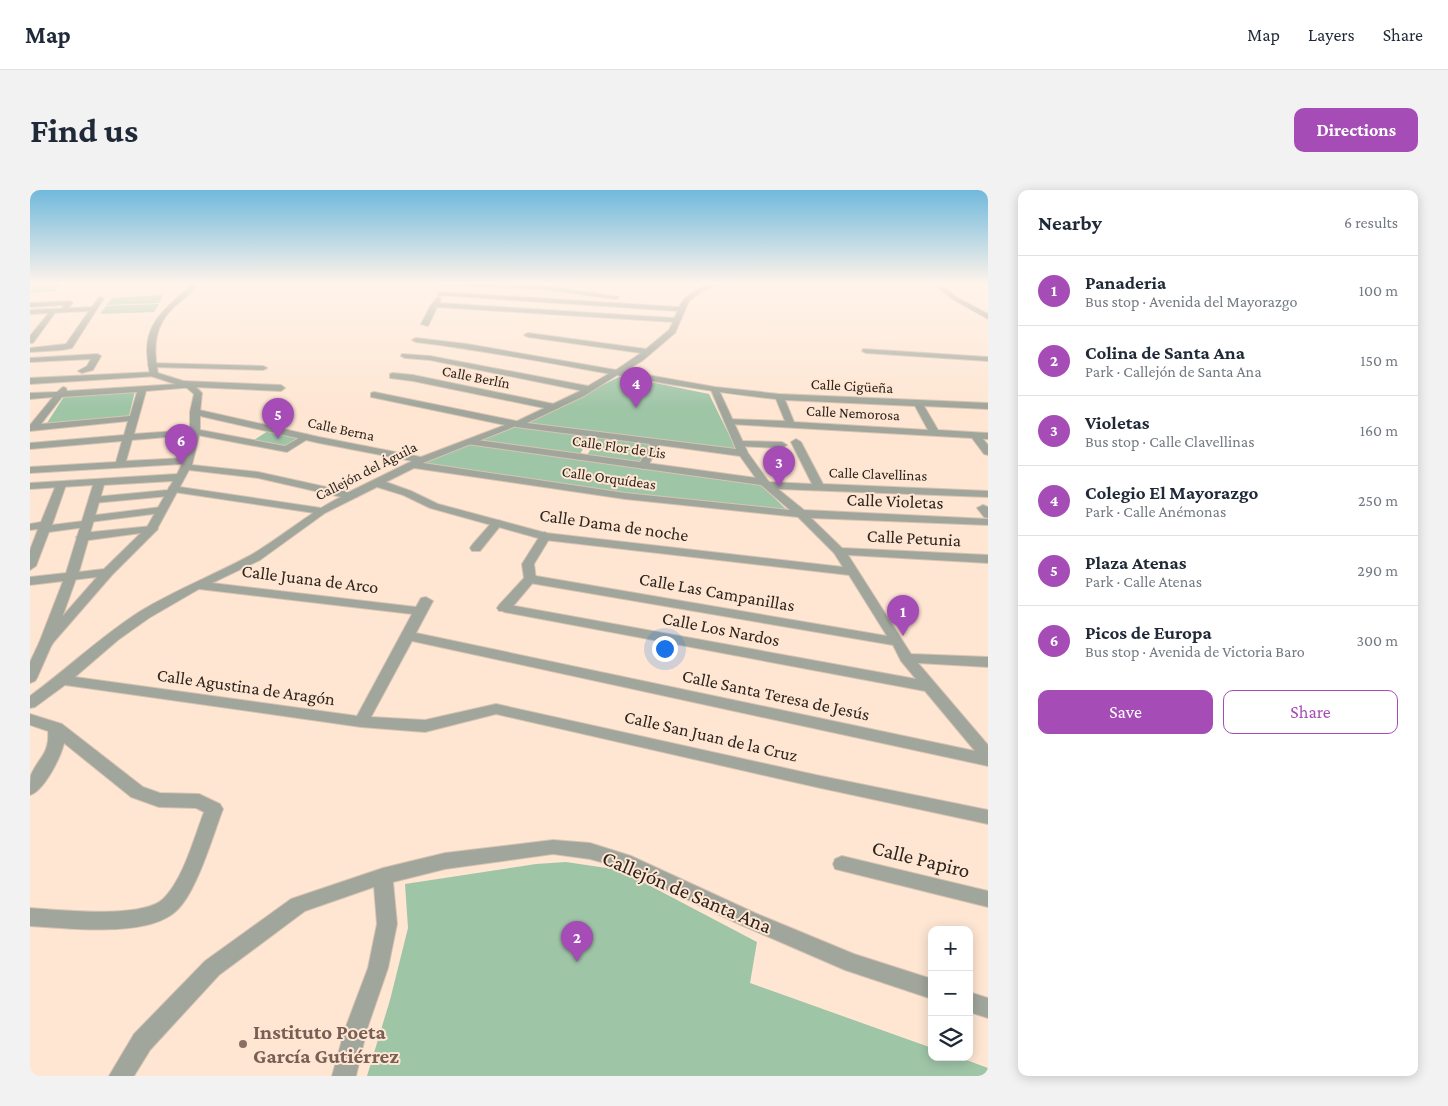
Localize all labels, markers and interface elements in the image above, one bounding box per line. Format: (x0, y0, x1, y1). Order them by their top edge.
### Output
text: Map (25, 21, 71, 48)
text: Map (1247, 25, 1280, 45)
text: Layers (1308, 25, 1355, 45)
text: Share (1383, 25, 1423, 45)
button: Directions (1294, 108, 1418, 152)
text: Find us (30, 111, 138, 150)
text: Nearby (1038, 211, 1102, 235)
text: 6 results (1344, 214, 1398, 231)
text: Panaderia (1085, 272, 1166, 293)
text: 1 (1051, 282, 1057, 299)
text: 100 m (1359, 282, 1398, 299)
text: Bus stop · Avenida del Mayorazgo (1085, 293, 1297, 310)
text: Colina de Santa Ana (1085, 342, 1245, 363)
text: 2 (1050, 352, 1058, 369)
text: 150 m (1360, 352, 1398, 369)
street label: Calle Berlín (441, 363, 511, 391)
text: Park · Callejón de Santa Ana (1085, 363, 1262, 380)
pin: 4 (620, 367, 652, 408)
street label: Calle Cigüeña (810, 376, 894, 397)
pin: 5 (262, 398, 294, 439)
street label: Calle Nemorosa (806, 403, 900, 423)
text: Violetas (1085, 412, 1149, 433)
street label: Calle Berna (306, 414, 376, 444)
text: 3 (1050, 422, 1058, 439)
text: 160 m (1360, 422, 1398, 439)
pin: 6 (165, 424, 197, 465)
street label: Calle Flor de Lis (571, 432, 667, 462)
text: Bus stop · Calle Clavellinas (1085, 433, 1254, 450)
street label: Callejón del Águila (313, 438, 420, 504)
pin: 3 (763, 446, 795, 487)
street label: Calle Orquídeas (561, 463, 657, 494)
street label: Calle Clavellinas (828, 464, 928, 484)
text: Colegio El Mayorazgo (1085, 482, 1258, 503)
street label: Calle Violetas (846, 489, 944, 513)
text: 4 (1050, 492, 1058, 509)
text: 250 m (1358, 492, 1398, 509)
text: Park · Calle Anémonas (1085, 503, 1226, 520)
street label: Calle Dama de noche (538, 505, 690, 545)
street label: Calle Petunia (866, 526, 962, 550)
text: Plaza Atenas (1085, 552, 1186, 573)
street label: Calle Juana de Arco (240, 561, 380, 597)
text: 5 (1050, 562, 1058, 579)
text: 290 m (1357, 562, 1398, 579)
street label: Calle Las Campanillas (638, 568, 796, 616)
text: Park · Calle Atenas (1085, 573, 1202, 590)
pin: 1 (887, 595, 919, 636)
street label: Calle Los Nardos (660, 608, 782, 650)
text: Picos de Europa (1085, 622, 1212, 643)
text: 6 (1050, 632, 1058, 649)
text: 300 m (1356, 632, 1398, 649)
your location (652, 636, 678, 662)
text: Bus stop · Avenida de Victoria Baro (1085, 643, 1305, 660)
street label: Calle Agustina de Aragón (156, 665, 337, 709)
street label: Calle Santa Teresa de Jesús (681, 665, 871, 725)
button: Save (1038, 690, 1213, 734)
button: Share (1223, 690, 1398, 734)
street label: Calle San Juan de la Cruz (622, 706, 800, 766)
street label: Calle Papiro (870, 835, 972, 883)
street label: Callejón de Santa Ana (599, 845, 776, 939)
pin: 2 (561, 921, 593, 962)
map controls (928, 926, 973, 1061)
button: + (928, 926, 973, 971)
button: − (928, 971, 973, 1016)
button: layers (928, 1016, 973, 1061)
place label: Instituto Poeta García Gutiérrez (253, 1020, 399, 1068)
marker: Instituto Poeta García Gutiérrez (237, 1038, 249, 1050)

